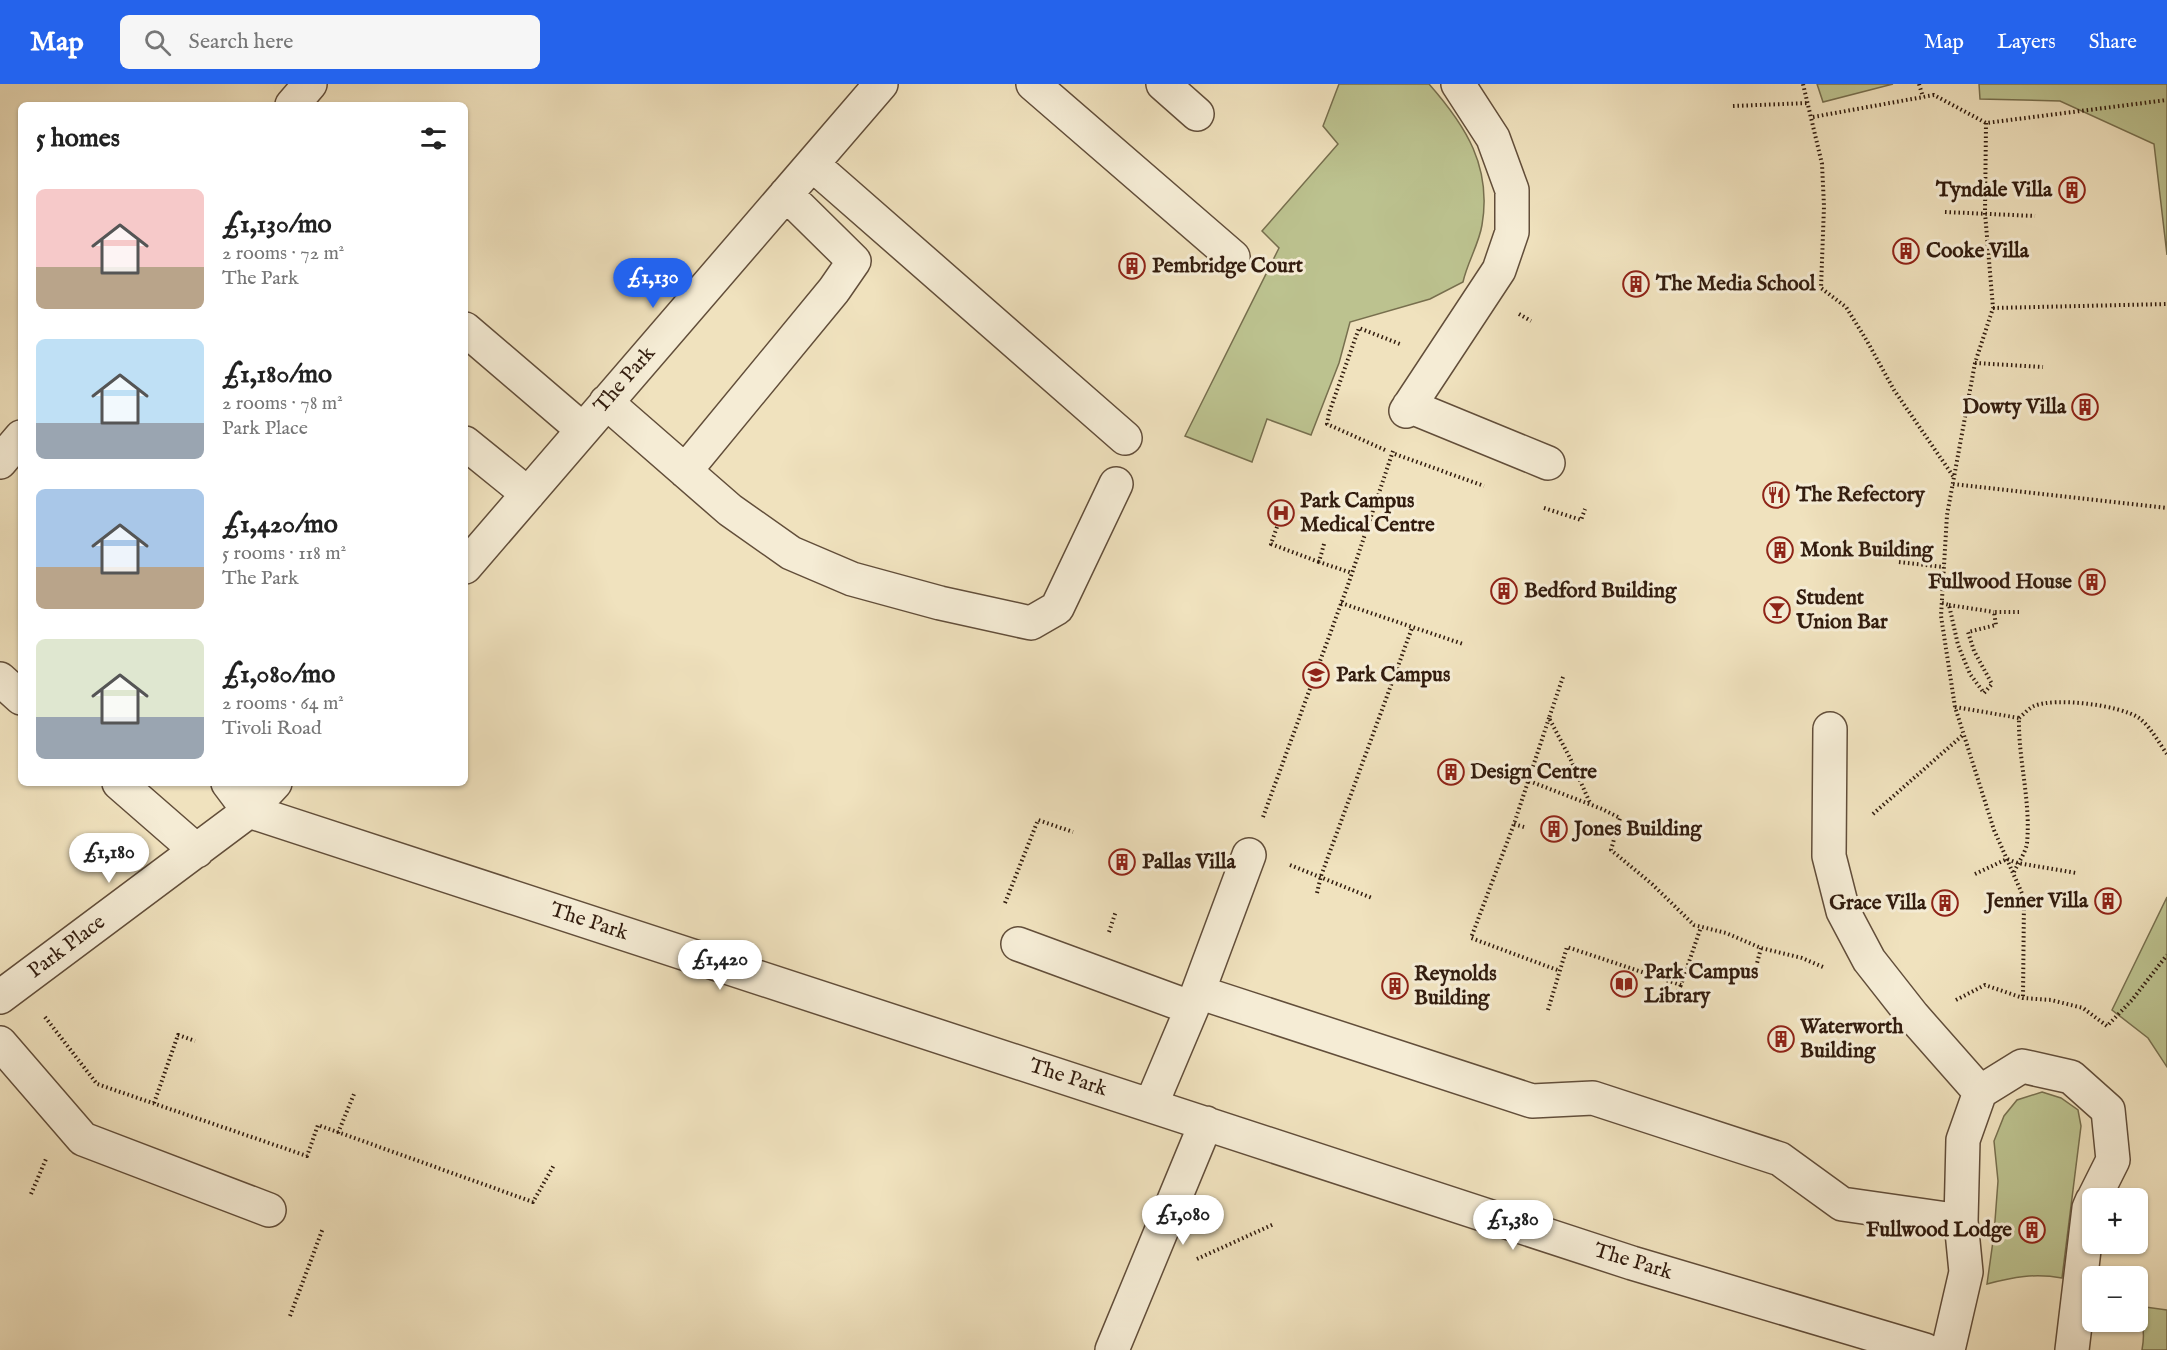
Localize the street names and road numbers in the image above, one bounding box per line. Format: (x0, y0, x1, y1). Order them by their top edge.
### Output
street label: The Park (588, 340, 662, 419)
street label: The Park (546, 897, 632, 948)
street label: Park Place (23, 909, 111, 985)
street label: The Park (1025, 1053, 1111, 1104)
street label: The Park (1590, 1237, 1676, 1287)

